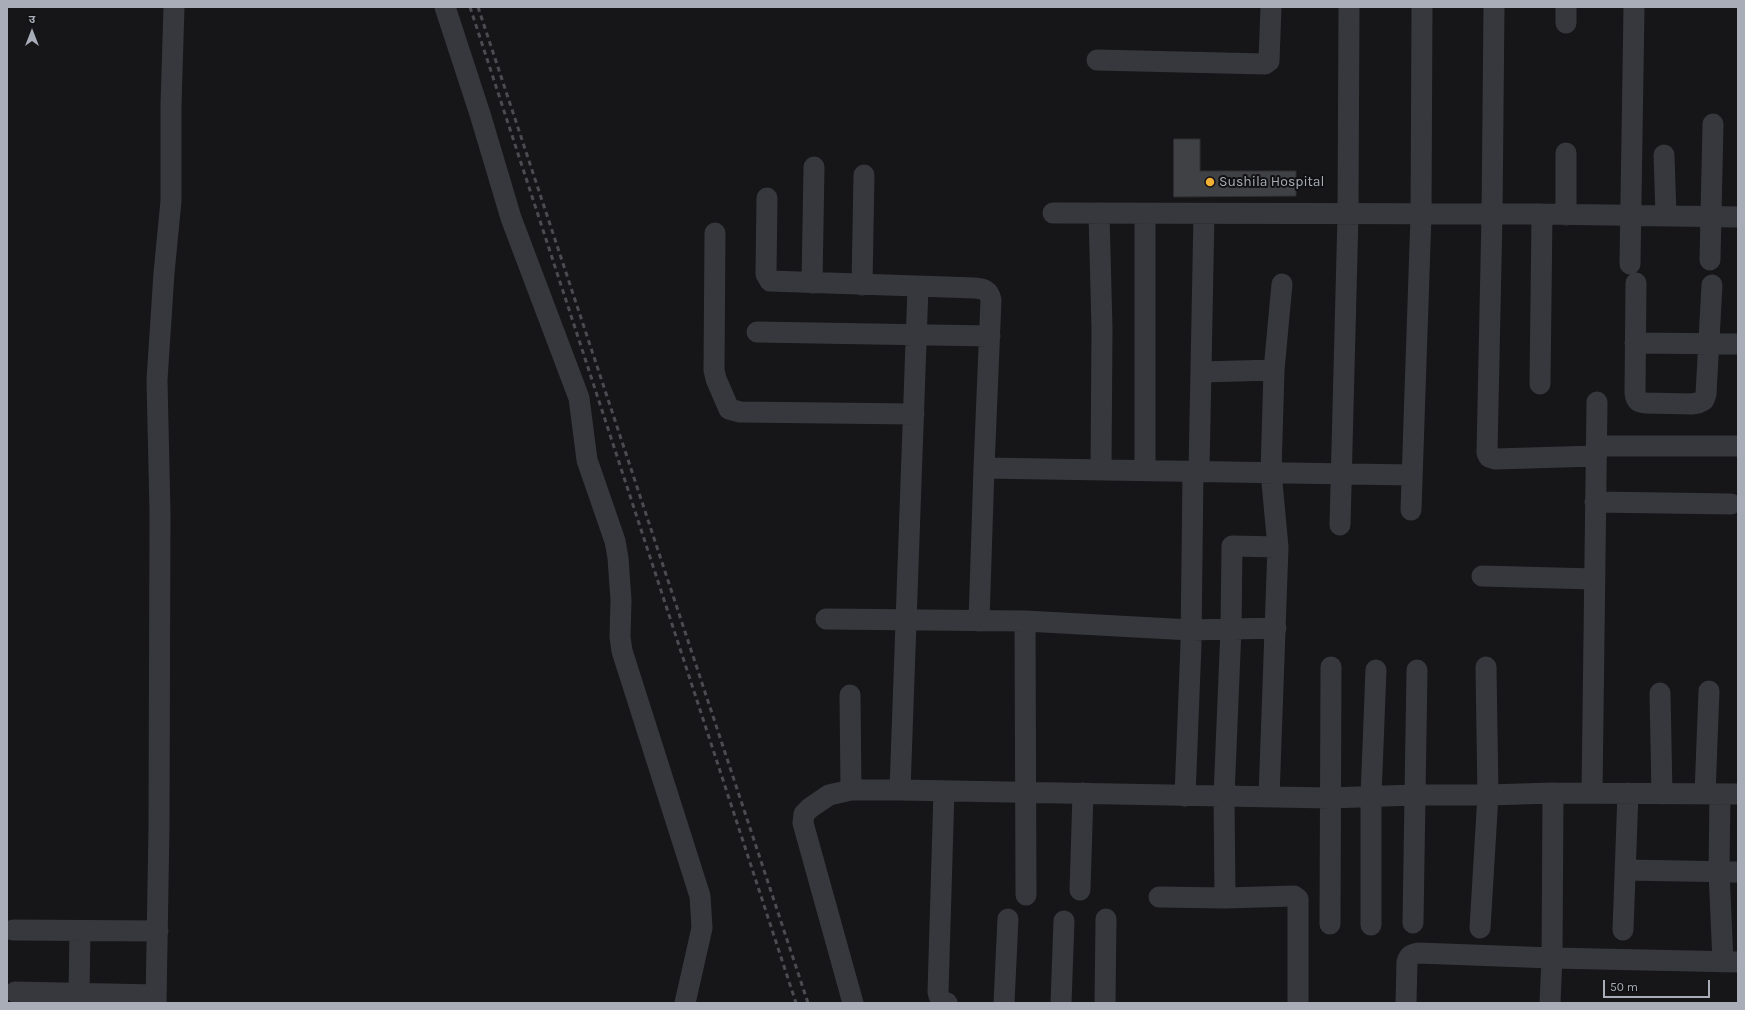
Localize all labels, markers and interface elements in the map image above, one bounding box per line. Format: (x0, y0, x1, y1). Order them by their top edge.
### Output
north arrow (12, 12, 52, 52)
text: उ (29, 13, 35, 26)
place label: Sushila Hospital (1219, 174, 1324, 190)
marker: Sushila Hospital (1204, 176, 1216, 188)
scale bar (1605, 972, 1712, 998)
text: 50 m (1610, 980, 1638, 994)

